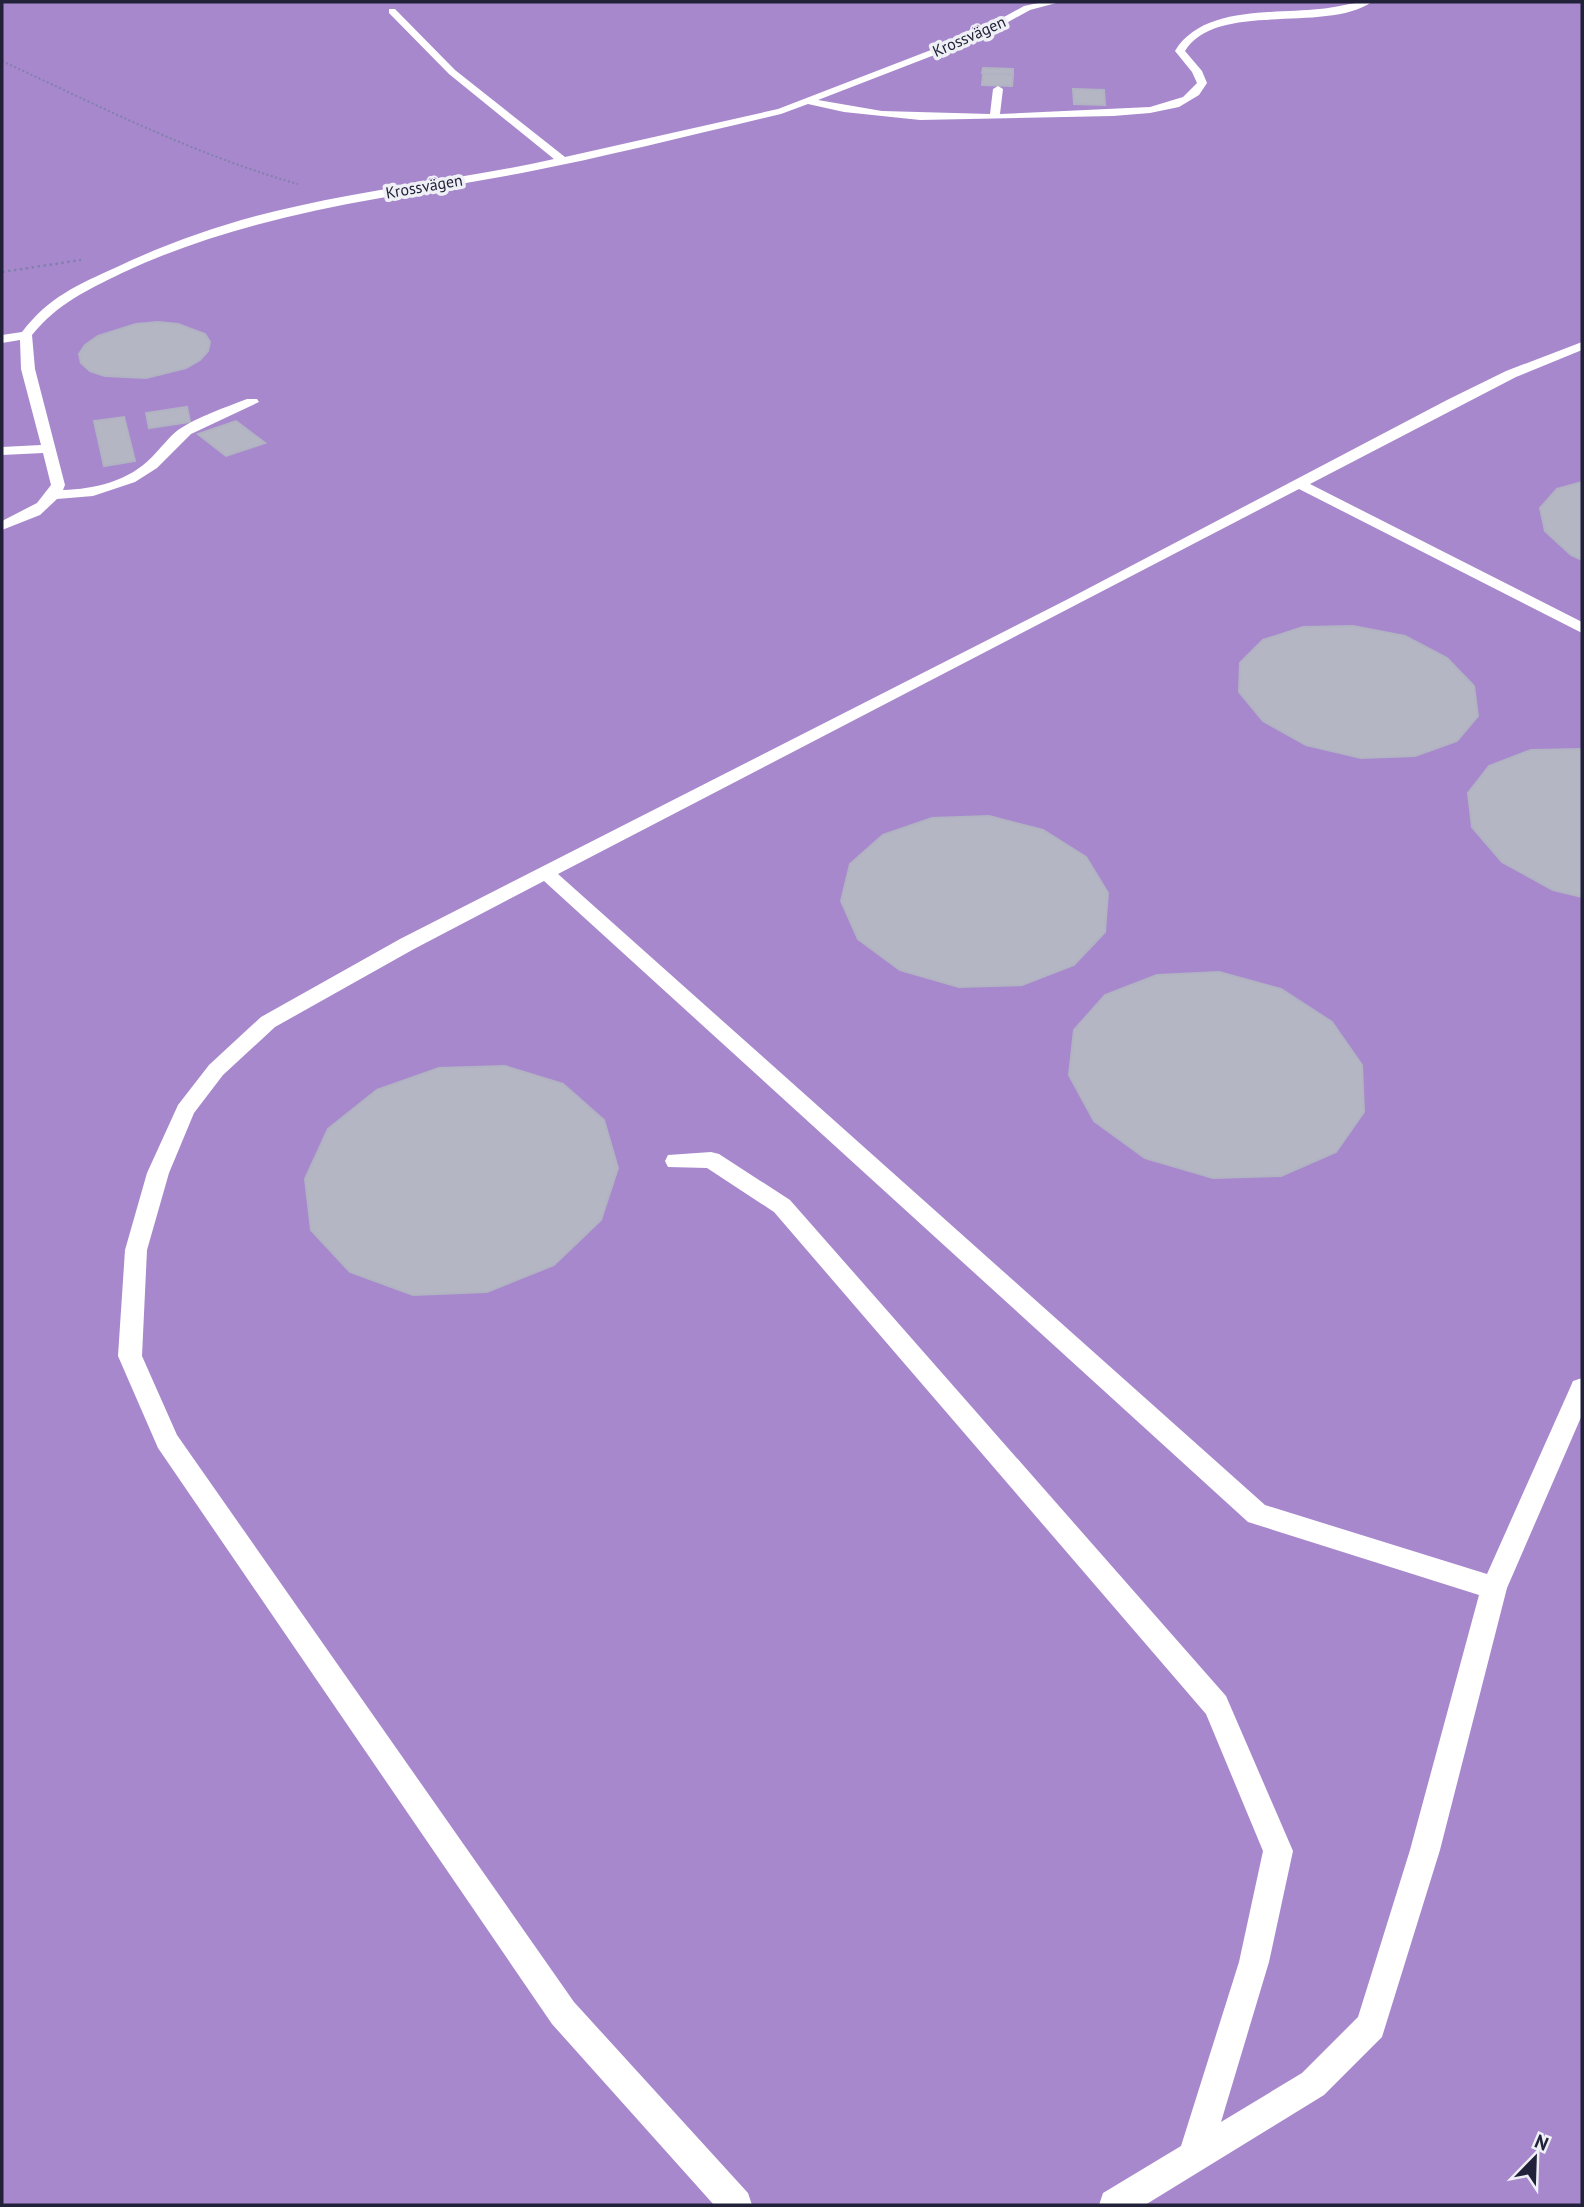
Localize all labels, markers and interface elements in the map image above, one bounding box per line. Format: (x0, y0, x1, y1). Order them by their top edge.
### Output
street label: Krossvägen (929, 11, 1009, 61)
street label: Krossvägen (384, 169, 464, 203)
north arrow (1500, 2123, 1570, 2193)
text: N (1531, 2129, 1552, 2156)

